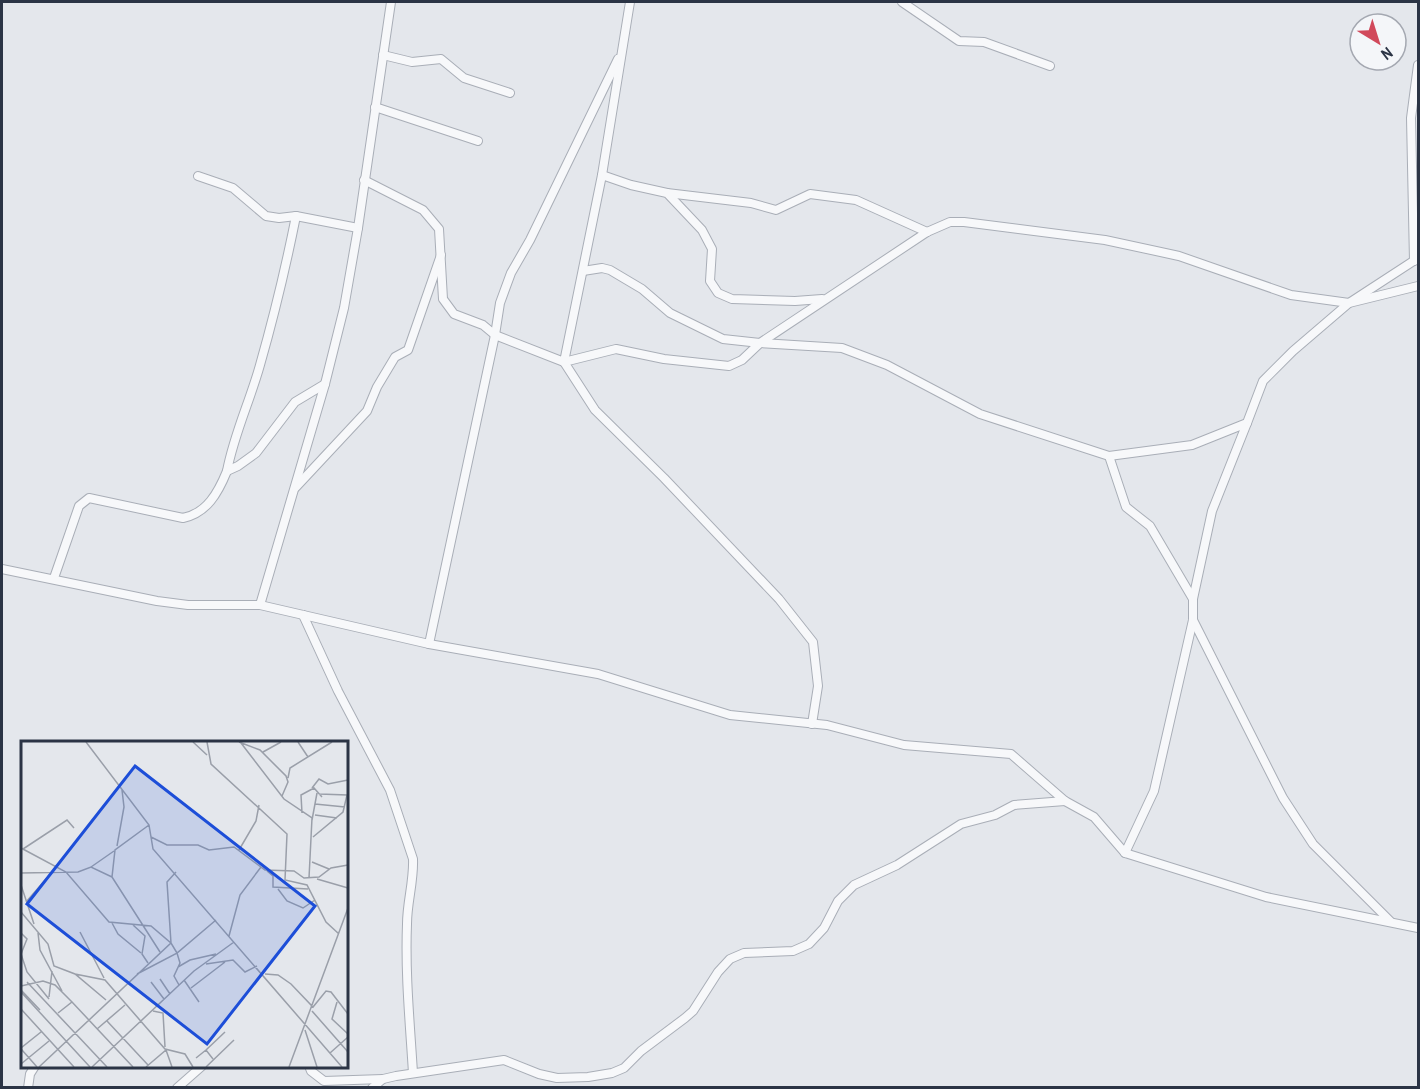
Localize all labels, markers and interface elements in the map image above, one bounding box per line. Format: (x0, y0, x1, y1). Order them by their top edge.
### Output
north arrow (1348, 12, 1408, 72)
text: N (1377, 42, 1398, 65)
inset map (21, 741, 348, 1068)

